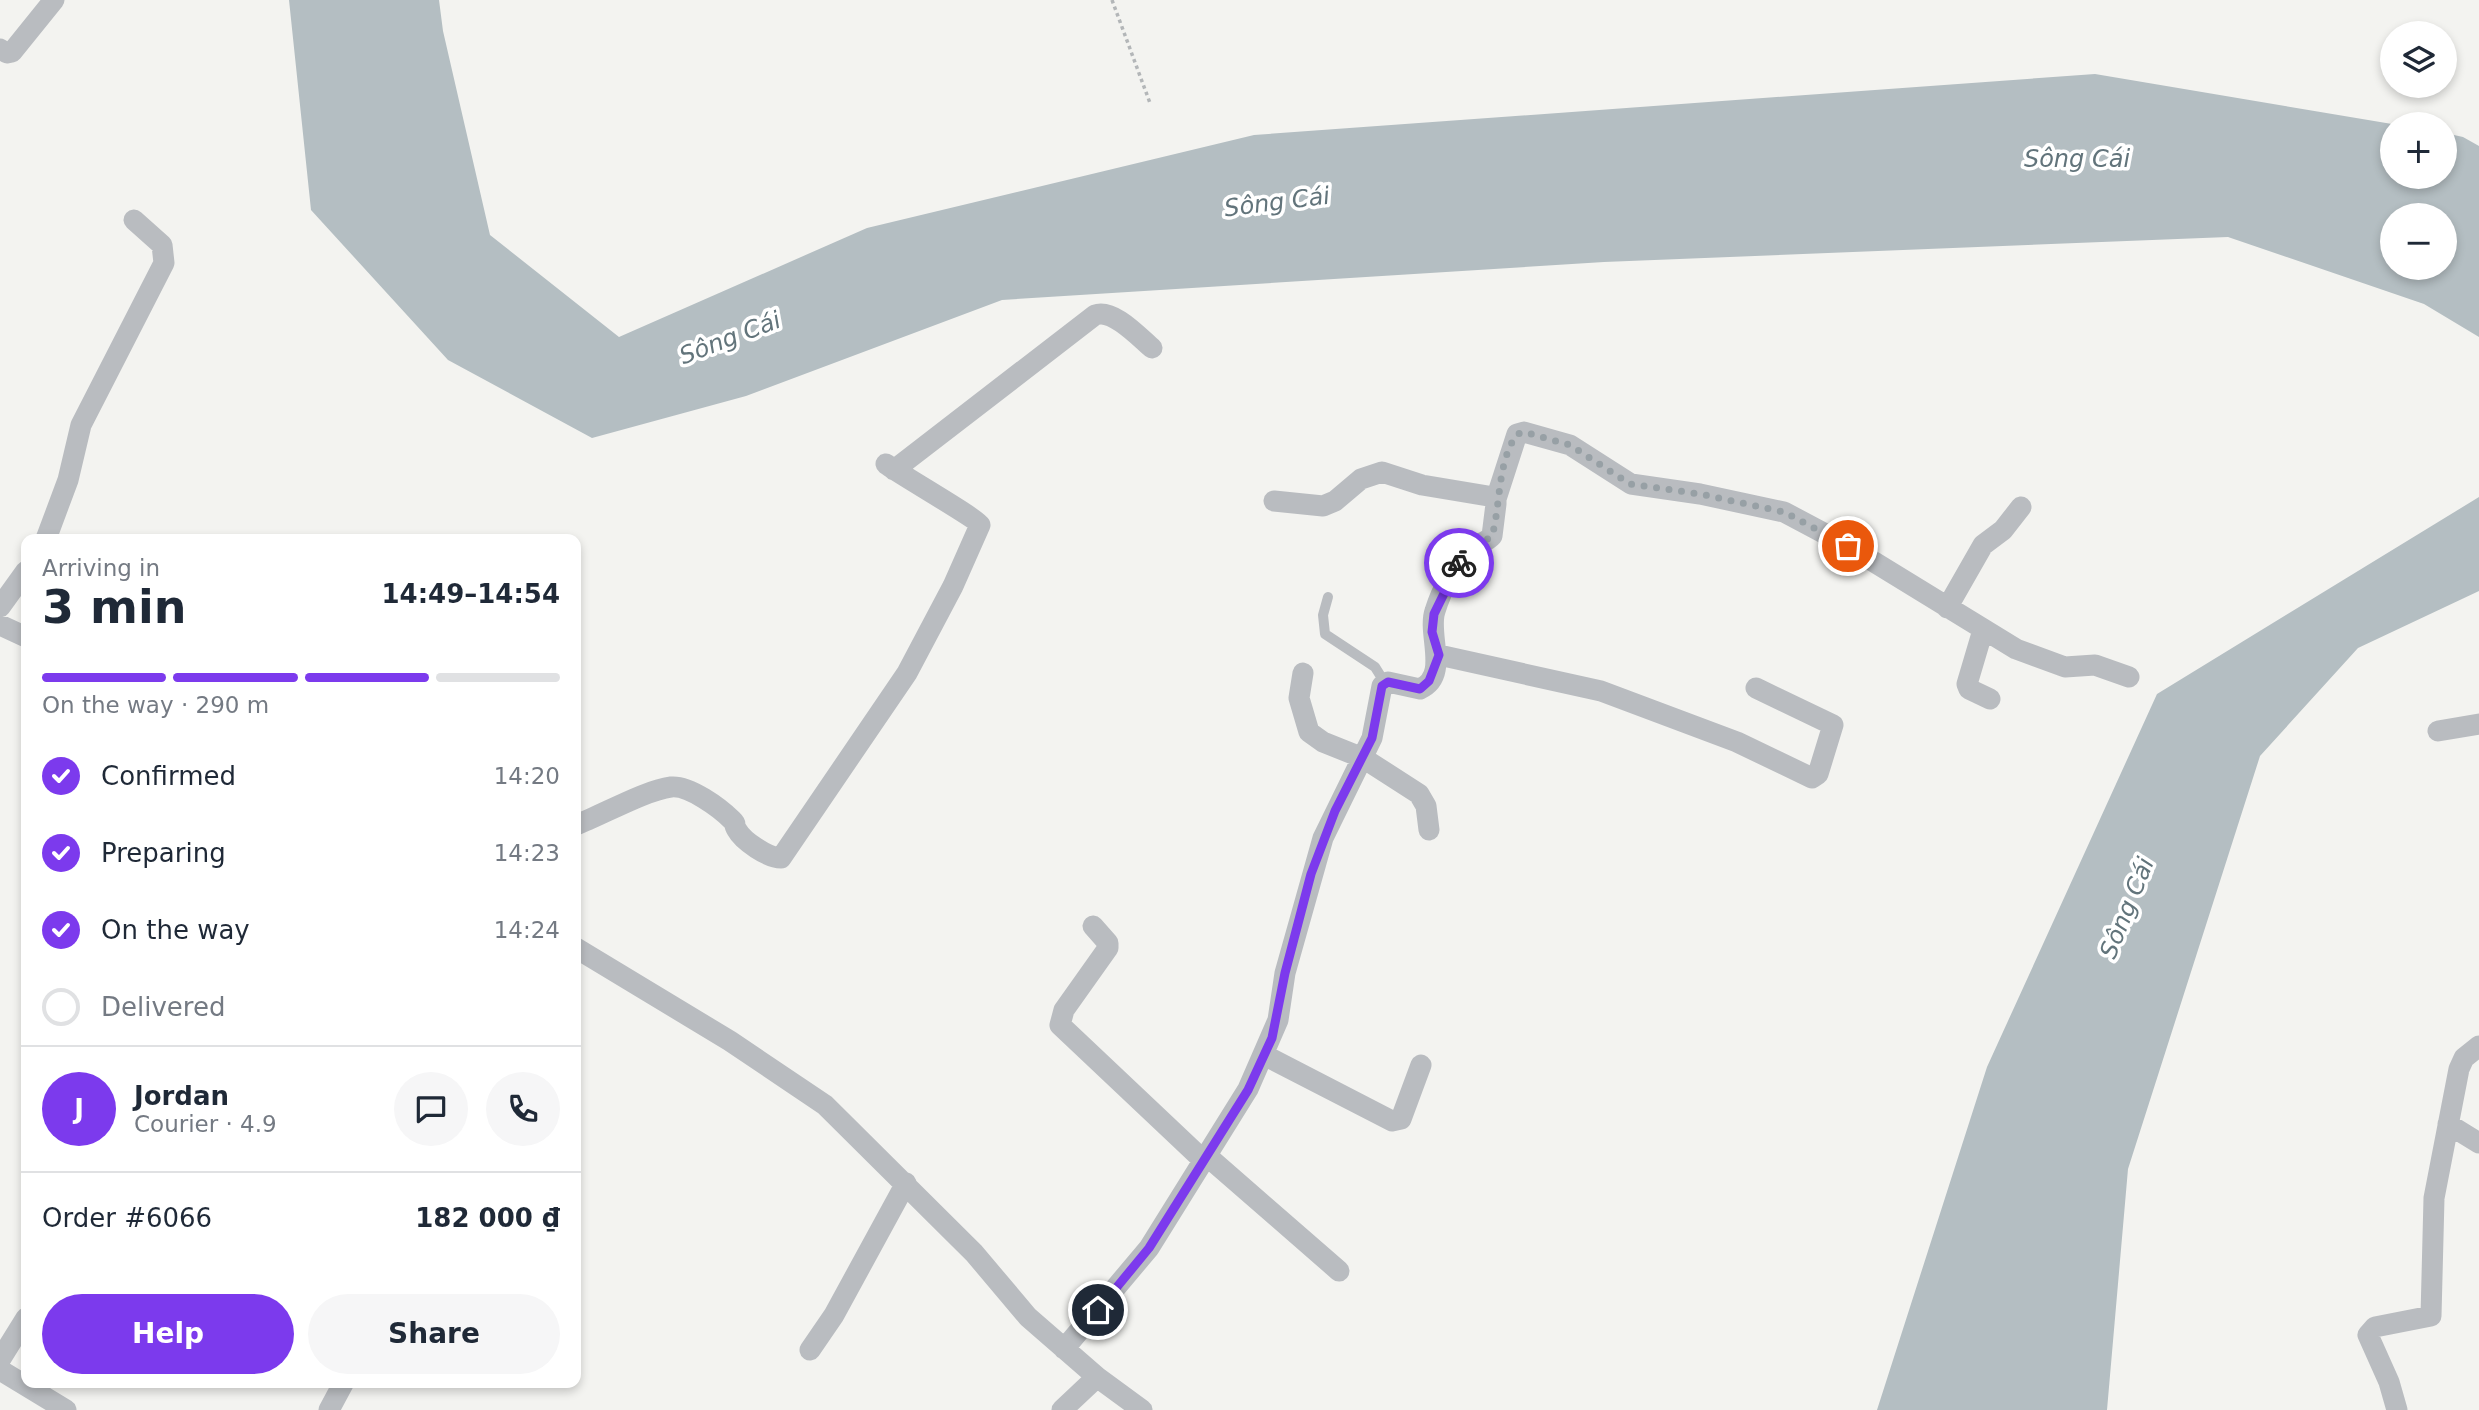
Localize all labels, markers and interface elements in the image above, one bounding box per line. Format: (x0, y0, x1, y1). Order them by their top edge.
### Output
map controls (2380, 21, 2457, 280)
button: layers (2380, 21, 2457, 98)
button: + (2380, 112, 2457, 189)
water label: Sông Cái (2024, 145, 2130, 173)
water label: Sông Cái (1223, 182, 1332, 222)
button: − (2380, 203, 2457, 280)
water label: Sông Cái (675, 306, 785, 370)
pin (1818, 516, 1878, 576)
icon: bag (1829, 527, 1867, 565)
courier (1424, 528, 1494, 598)
icon: bike (1440, 544, 1478, 582)
text: Arriving in (42, 555, 160, 581)
text: 14:49–14:54 (381, 579, 560, 609)
text: 3 min (42, 580, 186, 634)
text: On the way · 290 m (42, 692, 269, 718)
icon: check (42, 757, 80, 795)
text: Confirmed (101, 761, 236, 791)
text: 14:20 (494, 763, 560, 789)
icon: check (42, 834, 80, 872)
text: Preparing (101, 838, 226, 868)
text: 14:23 (494, 840, 560, 866)
water label: Sông Cái (2094, 853, 2160, 962)
icon: check (42, 911, 80, 949)
text: On the way (101, 915, 250, 945)
text: 14:24 (494, 917, 560, 943)
text: Delivered (101, 992, 225, 1022)
button: chat (394, 1072, 468, 1146)
button: phone (486, 1072, 560, 1146)
text: Jordan (134, 1081, 229, 1111)
text: J (74, 1094, 84, 1124)
text: Courier · 4.9 (134, 1111, 277, 1137)
text: Order #6066 (42, 1203, 212, 1233)
text: 182 000 ₫ (415, 1203, 560, 1233)
pin (1068, 1280, 1128, 1340)
icon: home (1079, 1291, 1117, 1329)
button: Help (42, 1294, 294, 1374)
button: Share (308, 1294, 560, 1374)

